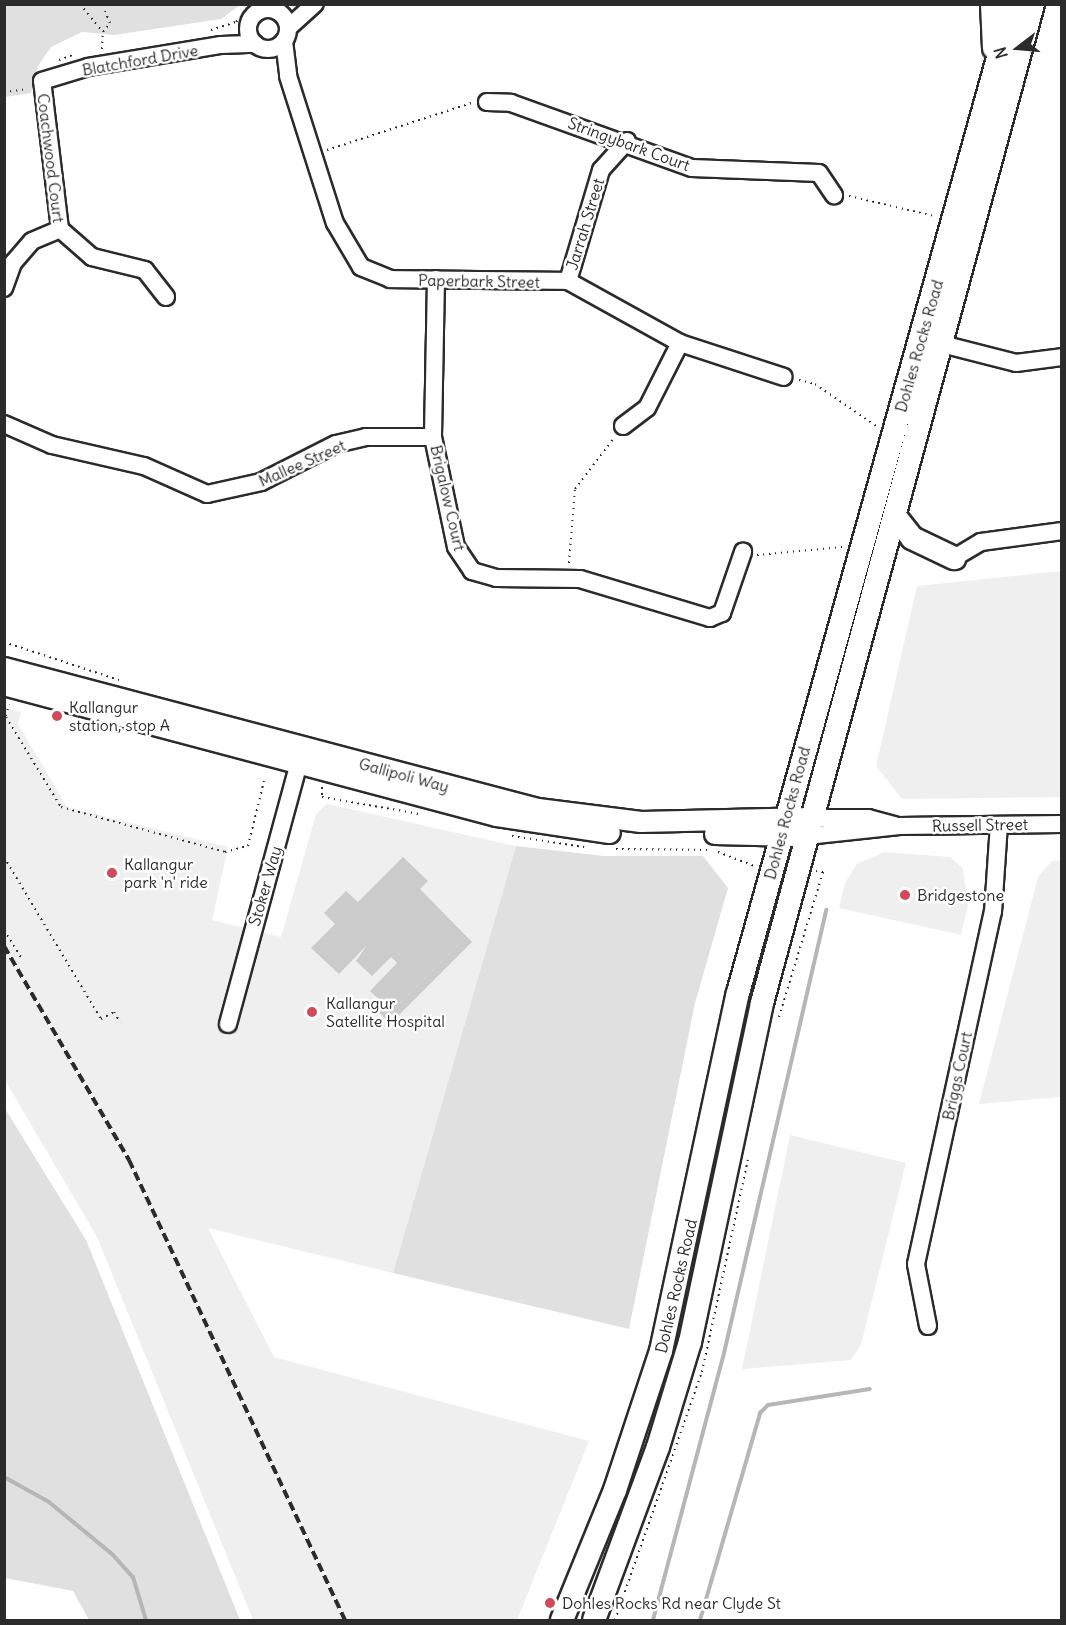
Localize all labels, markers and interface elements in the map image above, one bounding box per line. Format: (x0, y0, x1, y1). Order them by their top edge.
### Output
north arrow (988, 18, 1048, 78)
street label: Blatchford Drive (81, 40, 199, 80)
text: N (990, 45, 1012, 61)
street label: Coachwood Court (34, 92, 68, 224)
street label: Stringybark Court (565, 113, 693, 175)
street label: Jarrah Street (562, 176, 608, 272)
street label: Paperbark Street (418, 270, 540, 292)
street label: Dohles Rocks Road (891, 278, 947, 414)
street label: Mallee Street (256, 435, 348, 491)
street label: Brigalow Court (426, 443, 470, 553)
place label: Kallangur station, stop A (69, 697, 170, 735)
marker: Kallangur station, stop A (50, 709, 64, 723)
street label: Dohles Rocks Road (760, 744, 814, 882)
street label: Gallipoli Way (357, 754, 451, 796)
street label: Russell Street (932, 815, 1028, 835)
street label: Stoker Way (244, 844, 286, 928)
place label: Kallangur park 'n' ride (124, 854, 208, 892)
marker: Kallangur park 'n' ride (105, 866, 119, 880)
place label: Bridgestone (917, 885, 1004, 905)
marker: Bridgestone (898, 888, 912, 902)
place label: Kallangur Satellite Hospital (326, 993, 445, 1031)
marker: Kallangur Satellite Hospital (303, 1003, 321, 1021)
street label: Briggs Court (938, 1030, 976, 1122)
street label: Dohles Rocks Road (651, 1217, 701, 1355)
place label: Dohles Rocks Rd near Clyde St (562, 1593, 781, 1613)
marker: Dohles Rocks Rd near Clyde St (543, 1596, 557, 1610)

